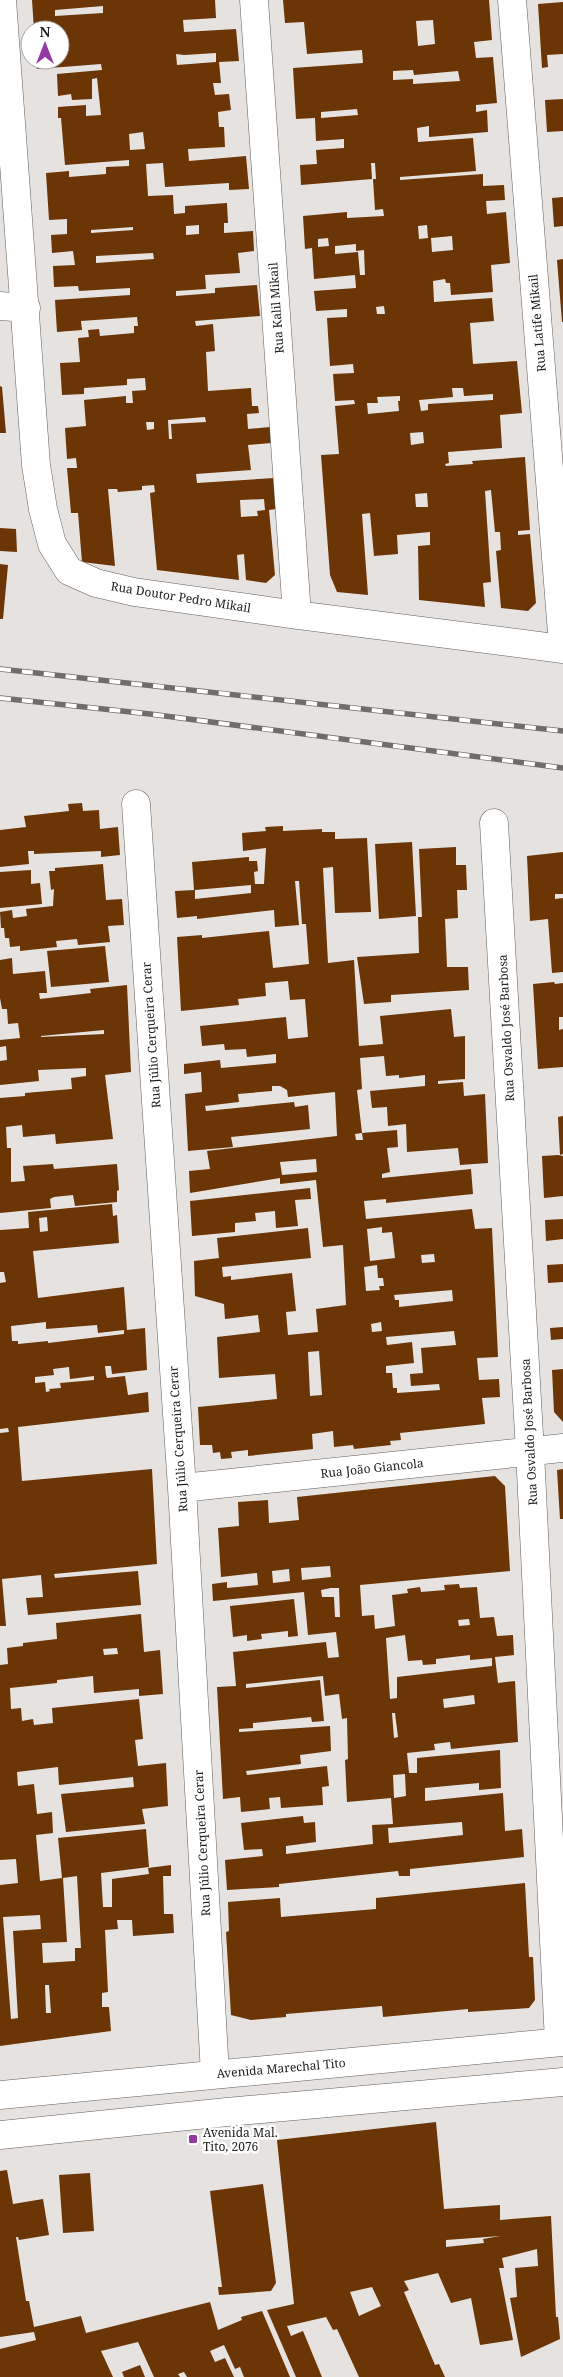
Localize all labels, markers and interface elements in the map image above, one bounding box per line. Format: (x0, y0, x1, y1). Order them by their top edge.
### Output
north arrow (20, 20, 70, 70)
text: N (39, 22, 51, 41)
street label: Rua Kalil Mikail (264, 262, 288, 354)
street label: Rua Latife Mikail (524, 273, 550, 373)
street label: Rua Doutor Pedro Mikail (110, 578, 253, 617)
street label: Rua Osvaldo José Barbosa (494, 954, 518, 1102)
street label: Rua Júlio Cerqueira Cerar (137, 961, 165, 1109)
street label: Rua Osvaldo José Barbosa (517, 1358, 541, 1506)
street label: Rua Júlio Cerqueira Cerar (164, 1365, 192, 1513)
street label: Rua João Giancola (320, 1454, 425, 1482)
street label: Rua Júlio Cerqueira Cerar (190, 1769, 214, 1917)
street label: Avenida Marechal Tito (216, 2054, 346, 2082)
place label: Avenida Mal. Tito, 2076 (203, 2124, 278, 2155)
marker: Avenida Mal. Tito, 2076 (187, 2133, 199, 2145)

